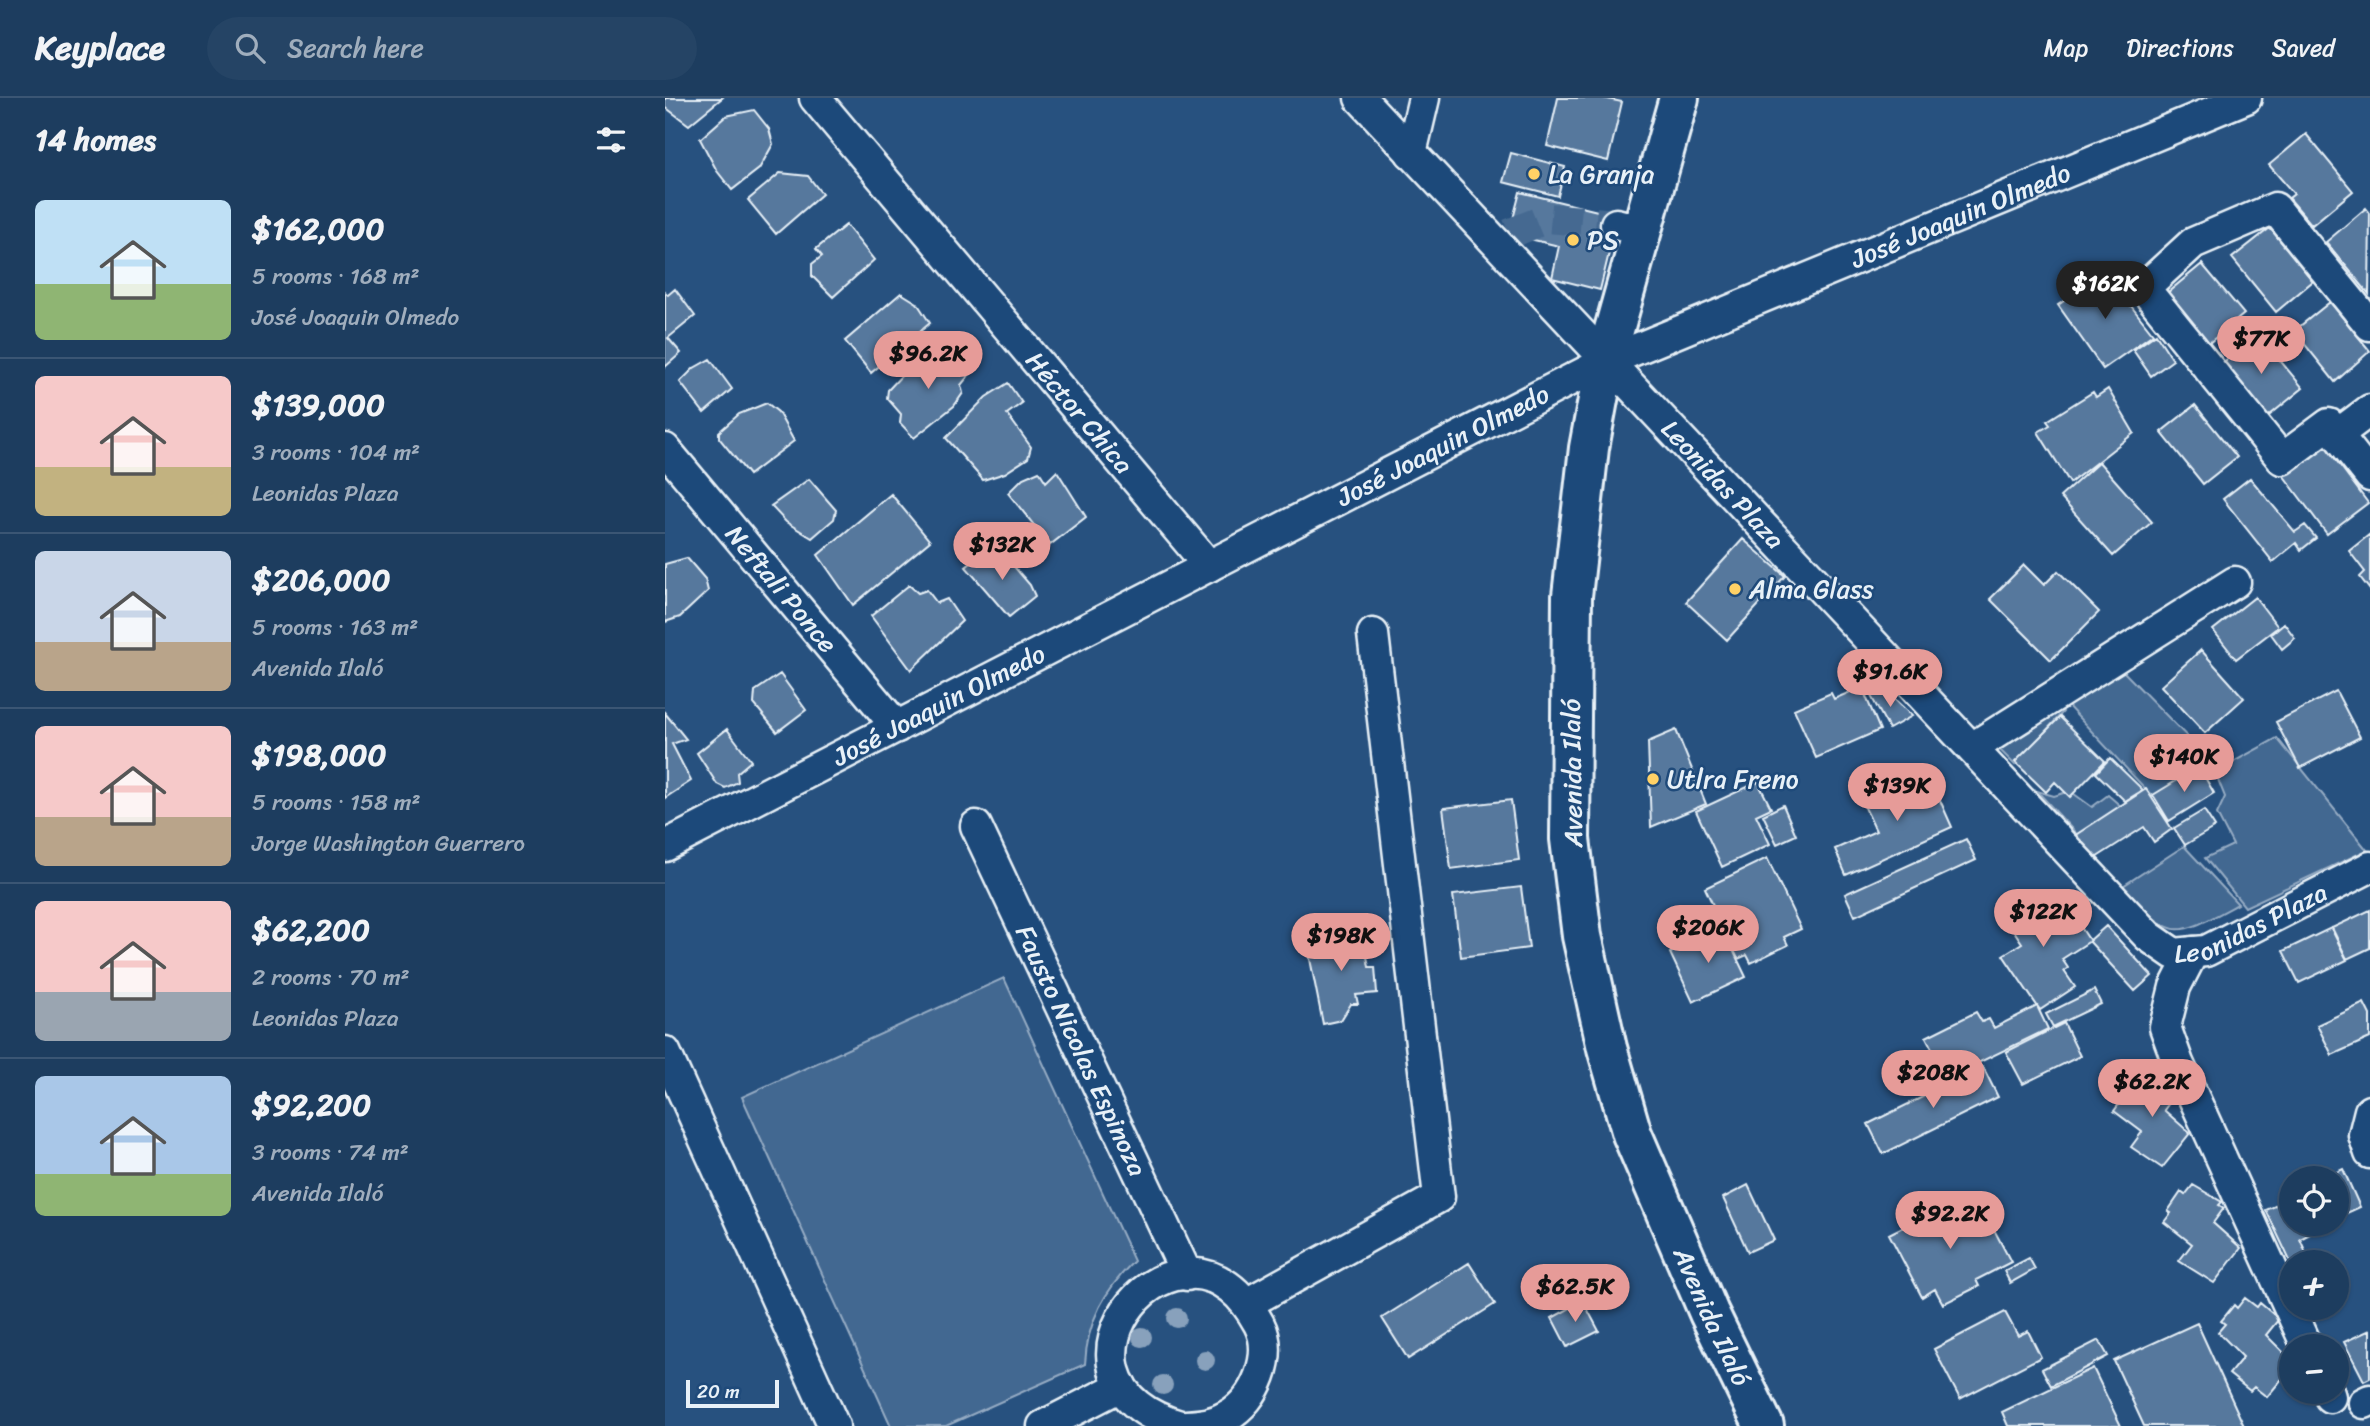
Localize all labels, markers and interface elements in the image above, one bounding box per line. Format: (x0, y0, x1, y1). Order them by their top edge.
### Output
search box (207, 17, 697, 80)
text: Keyplace (35, 19, 165, 77)
text: Search here (287, 25, 424, 71)
text: Map (2044, 27, 2088, 69)
text: Directions (2126, 27, 2234, 69)
text: Saved (2272, 27, 2335, 69)
icon: search (231, 29, 269, 67)
text: 14 homes (35, 113, 156, 167)
icon: filters (592, 121, 630, 159)
street label: José Joaquin Olmedo (1843, 150, 2078, 282)
place label: La Granja (1548, 151, 1654, 197)
marker: La Granja (1526, 166, 1542, 182)
text: $162,000 (252, 202, 384, 256)
place label: PS (1587, 217, 1619, 263)
icon: home (91, 228, 175, 312)
marker: PS (1565, 232, 1581, 248)
text: 5 rooms · 168 m² (252, 256, 420, 297)
pin: $162K (2056, 262, 2154, 321)
text: $162K (2072, 263, 2138, 304)
text: José Joaquin Olmedo (252, 297, 459, 338)
pin: $77K (2220, 316, 2302, 376)
text: $77K (2233, 318, 2289, 359)
pin: $96.2K (871, 331, 985, 391)
text: $96.2K (890, 333, 966, 374)
street label: Héctor Chica (1014, 340, 1146, 485)
street label: José Joaquin Olmedo (1327, 371, 1558, 520)
text: $139,000 (252, 378, 385, 432)
icon: home (91, 404, 175, 488)
street label: Leonidas Plaza (1650, 408, 1797, 560)
text: 3 rooms · 104 m² (252, 432, 420, 473)
text: Leonidas Plaza (252, 473, 399, 514)
street label: Neftali Ponce (714, 514, 850, 664)
pin: $132K (953, 522, 1051, 582)
text: $132K (969, 524, 1035, 565)
text: $206,000 (252, 553, 390, 607)
place label: Alma Glass (1748, 566, 1874, 612)
icon: home (91, 579, 175, 663)
marker: Alma Glass (1727, 581, 1743, 597)
text: 5 rooms · 163 m² (252, 607, 418, 648)
street label: José Joaquin Olmedo (823, 631, 1054, 780)
text: Avenida Ilaló (252, 648, 383, 689)
pin: $91.6K (1833, 650, 1947, 709)
text: $91.6K (1853, 651, 1927, 692)
street label: Avenida Ilaló (1548, 698, 1596, 849)
text: $198,000 (252, 728, 387, 782)
pin: $140K (2135, 734, 2233, 794)
text: $140K (2150, 736, 2218, 777)
icon: home (91, 754, 175, 838)
place label: Utlra Freno (1667, 756, 1799, 802)
pin: $139K (1848, 764, 1946, 823)
text: $139K (1864, 765, 1930, 806)
marker: Utlra Freno (1645, 771, 1661, 787)
text: 5 rooms · 158 m² (252, 782, 421, 823)
text: Jorge Washington Guerrero (252, 823, 525, 864)
street label: Leonidas Plaza (2172, 870, 2336, 977)
pin: $122K (1994, 890, 2092, 949)
text: $122K (2010, 891, 2076, 932)
text: $62,200 (252, 903, 370, 957)
pin: $206K (1659, 906, 1757, 965)
text: $206K (1673, 907, 1743, 948)
pin: $198K (1292, 914, 1390, 973)
text: $198K (1307, 915, 1375, 956)
street label: Fausto Nicolas Espinoza (1003, 917, 1160, 1184)
icon: home (91, 929, 175, 1013)
text: 2 rooms · 70 m² (252, 957, 410, 998)
text: Leonidas Plaza (252, 998, 399, 1039)
pin: $208K (1884, 1051, 1982, 1110)
text: $208K (1897, 1052, 1969, 1093)
pin: $62.2K (2095, 1060, 2209, 1119)
text: $62.2K (2114, 1061, 2190, 1102)
text: $92,200 (252, 1078, 371, 1132)
icon: home (91, 1104, 175, 1188)
text: 3 rooms · 74 m² (252, 1132, 409, 1173)
map controls (2279, 1166, 2349, 1404)
button: locate (2279, 1166, 2349, 1236)
text: Avenida Ilaló (252, 1173, 383, 1214)
pin: $92.2K (1893, 1192, 2007, 1251)
text: $92.2K (1911, 1193, 1989, 1234)
street label: Avenida Ilaló (1660, 1239, 1765, 1395)
button: + (2279, 1250, 2349, 1320)
pin: $62.5K (1518, 1264, 1632, 1324)
text: $62.5K (1537, 1266, 1613, 1307)
button: − (2279, 1334, 2349, 1404)
text: 20 m (697, 1375, 740, 1408)
scale bar (686, 1377, 779, 1409)

